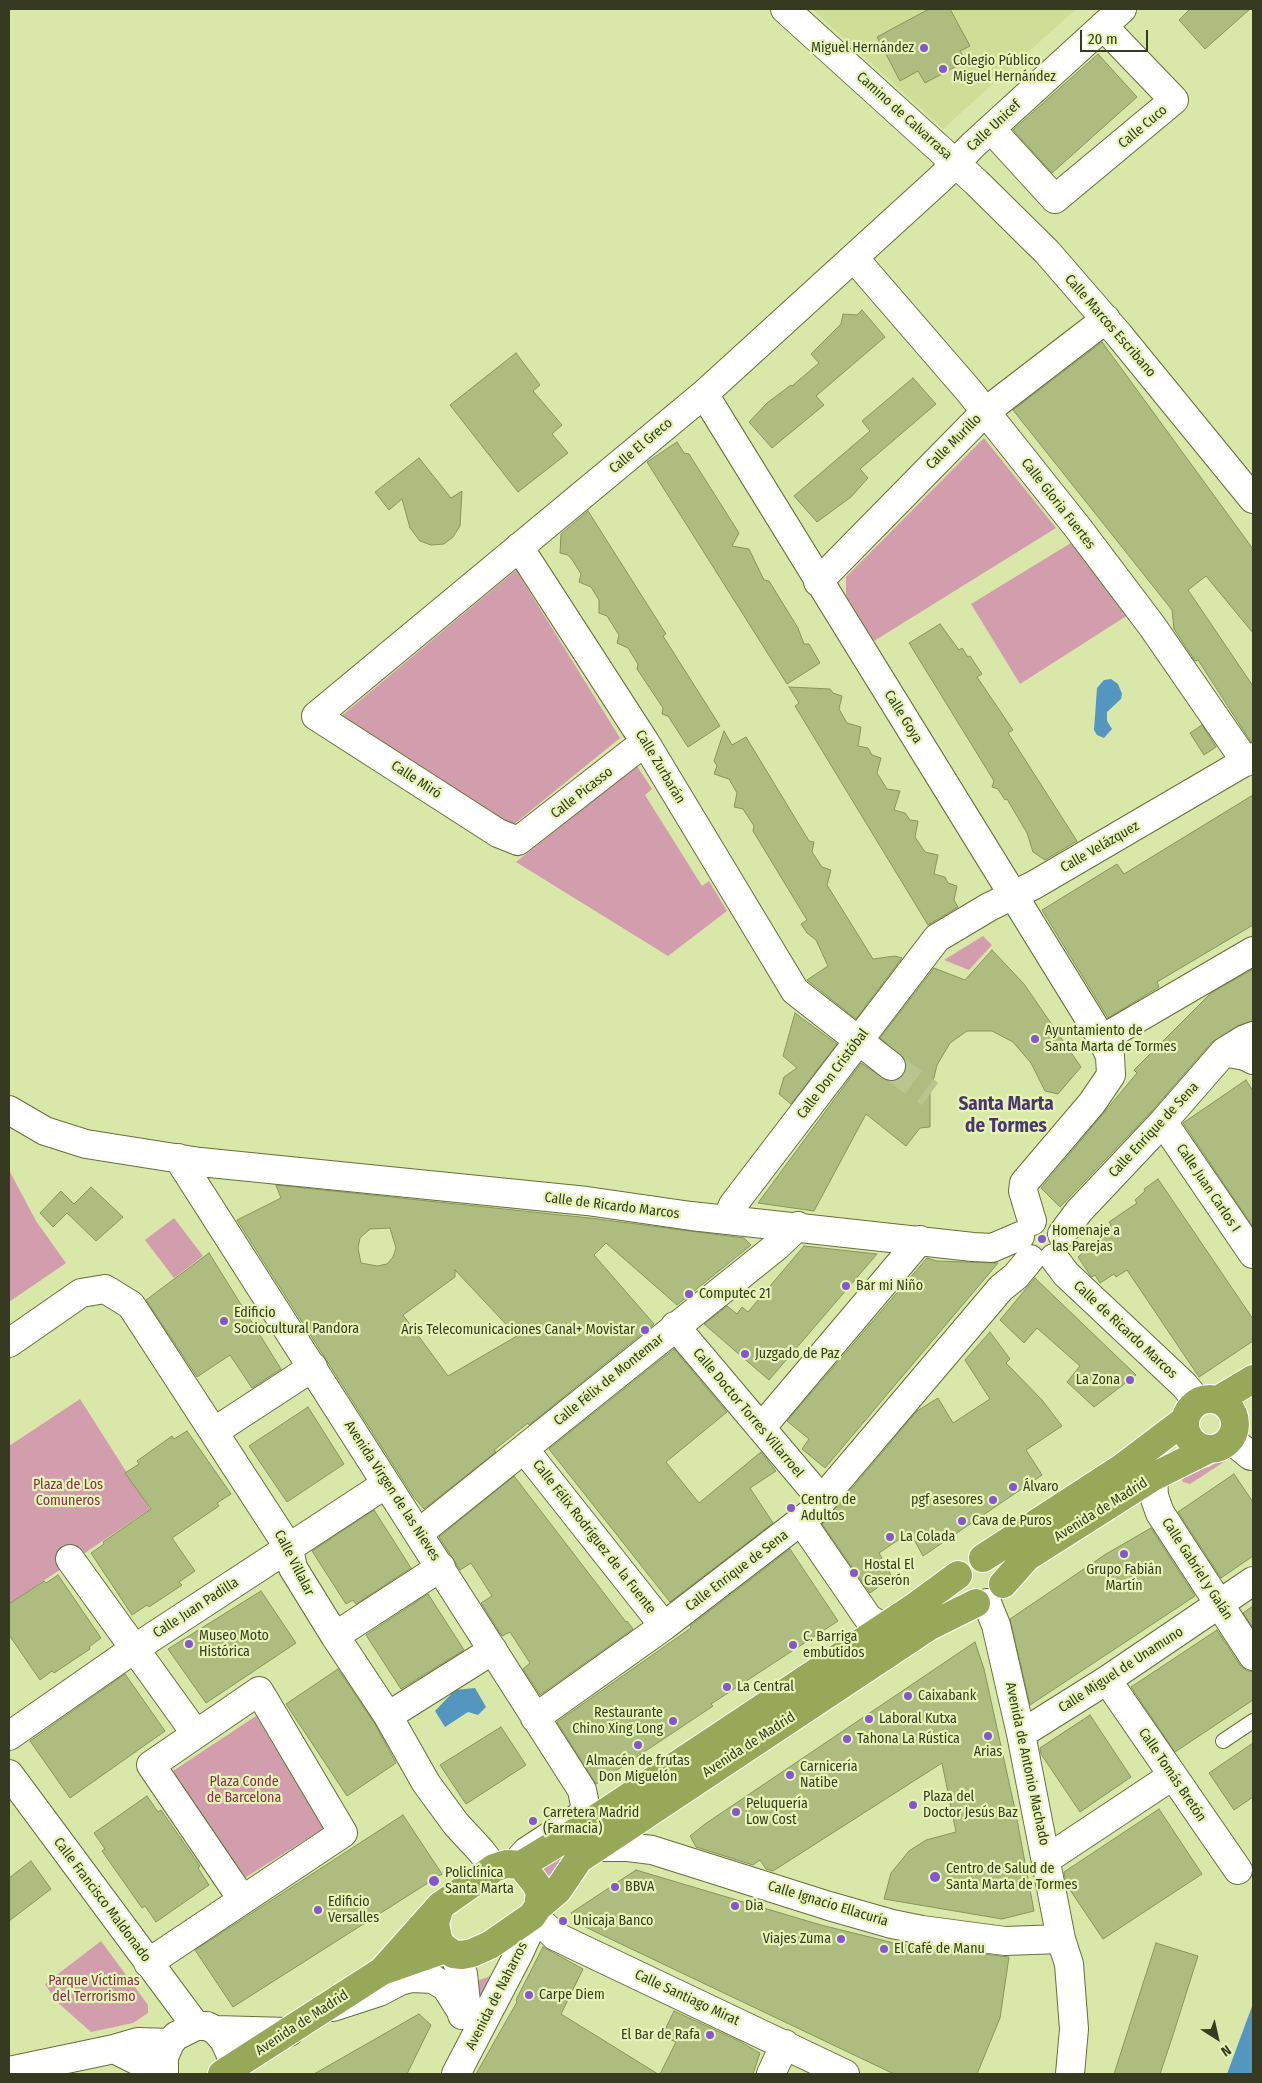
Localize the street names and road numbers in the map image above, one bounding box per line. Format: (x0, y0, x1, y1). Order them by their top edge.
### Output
street label: Camino de Calvarrasa (853, 69, 955, 163)
street label: Calle Unicef (964, 97, 1024, 155)
street label: Calle Cuco (1115, 102, 1171, 152)
street label: Calle Marcos Escribano (1061, 271, 1159, 381)
street label: Calle Murillo (923, 411, 985, 473)
street label: Calle El Greco (606, 415, 676, 477)
street label: Calle Gloria Fuertes (1017, 455, 1099, 553)
street label: Calle Goya (880, 687, 926, 747)
street label: Calle Zurbarán (632, 727, 688, 807)
street label: Calle Miró (388, 758, 444, 802)
street label: Calle Picasso (548, 764, 616, 822)
street label: Calle Velázquez (1058, 818, 1142, 876)
street label: Calle Don Cristóbal (794, 1026, 872, 1122)
street label: Calle Enrique de Sena (1105, 1079, 1203, 1181)
street label: Calle Juan Carlos I (1172, 1141, 1244, 1235)
street label: Calle de Ricardo Marcos (544, 1189, 680, 1223)
street label: Calle de Ricardo Marcos (1070, 1278, 1180, 1382)
street label: Calle Félix de Montemar (551, 1330, 667, 1430)
street label: Calle Doctor Torres Villarroel (689, 1345, 807, 1481)
street label: Avenida Virgen de las Nieves (340, 1418, 444, 1564)
street label: Calle Félix Rodríguez de la Fuente (529, 1457, 659, 1617)
street label: Avenida de Madrid (1051, 1475, 1151, 1545)
street label: Calle Gabriel y Galán (1158, 1515, 1236, 1623)
street label: Calle Villalar (270, 1527, 318, 1599)
street label: Calle Enrique de Sena (682, 1527, 792, 1615)
street label: Calle Juan Padilla (150, 1574, 242, 1642)
street label: Calle Miguel de Unamuno (1055, 1623, 1187, 1717)
street label: Avenida de Antonio Machado (1001, 1681, 1053, 1847)
street label: Avenida de Madrid (700, 1709, 798, 1781)
street label: Calle Tomás Bretón (1134, 1725, 1210, 1825)
street label: Calle Francisco Maldonado (50, 1834, 154, 1966)
street label: Calle Ignacio Ellacuría (766, 1878, 890, 1930)
street label: Avenida de Naharros (462, 1939, 532, 2053)
street label: Calle Santiago Mirat (632, 1966, 742, 2030)
street label: Avenida de Madrid (253, 1987, 351, 2059)

